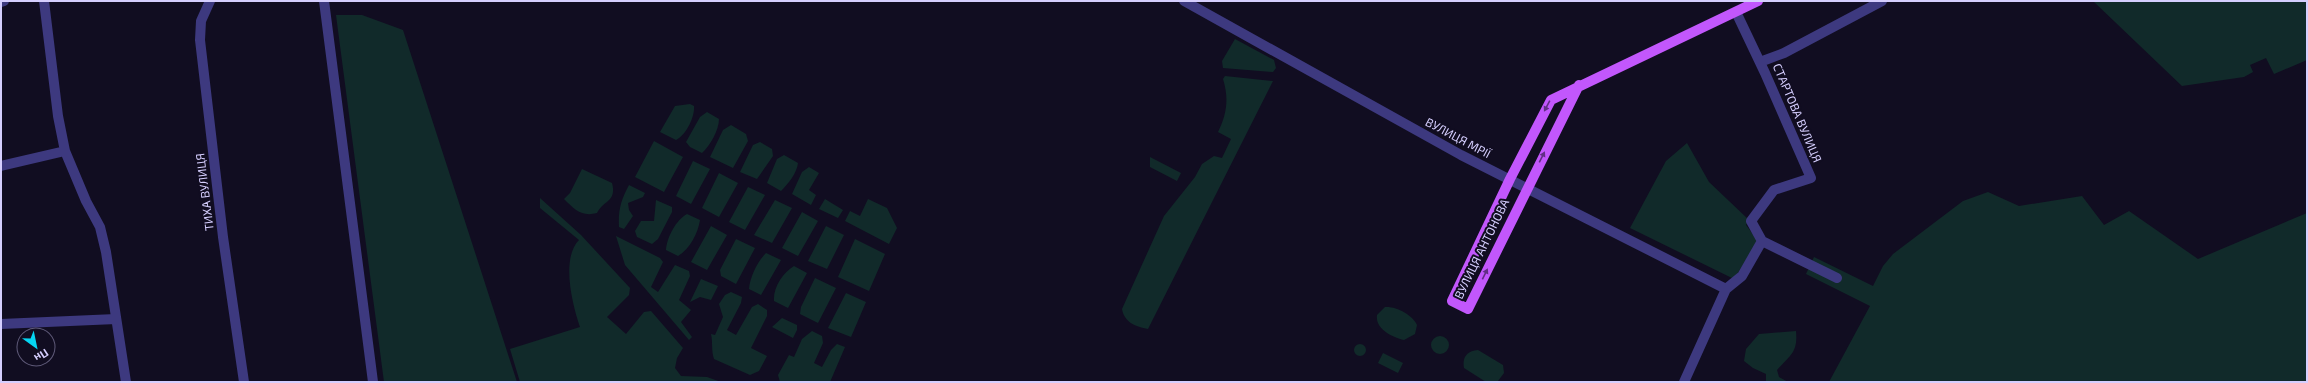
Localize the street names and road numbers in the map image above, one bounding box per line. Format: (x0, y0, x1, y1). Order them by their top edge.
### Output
street label: СТАРТОВА ВУЛИЦЯ (1771, 61, 1825, 164)
street label: ВУЛИЦЯ МРІЇ (1423, 114, 1494, 161)
street label: ТИХА ВУЛИЦЯ (192, 152, 216, 232)
street label: ВУЛИЦЯ АНТОНОВА (1451, 196, 1512, 301)

